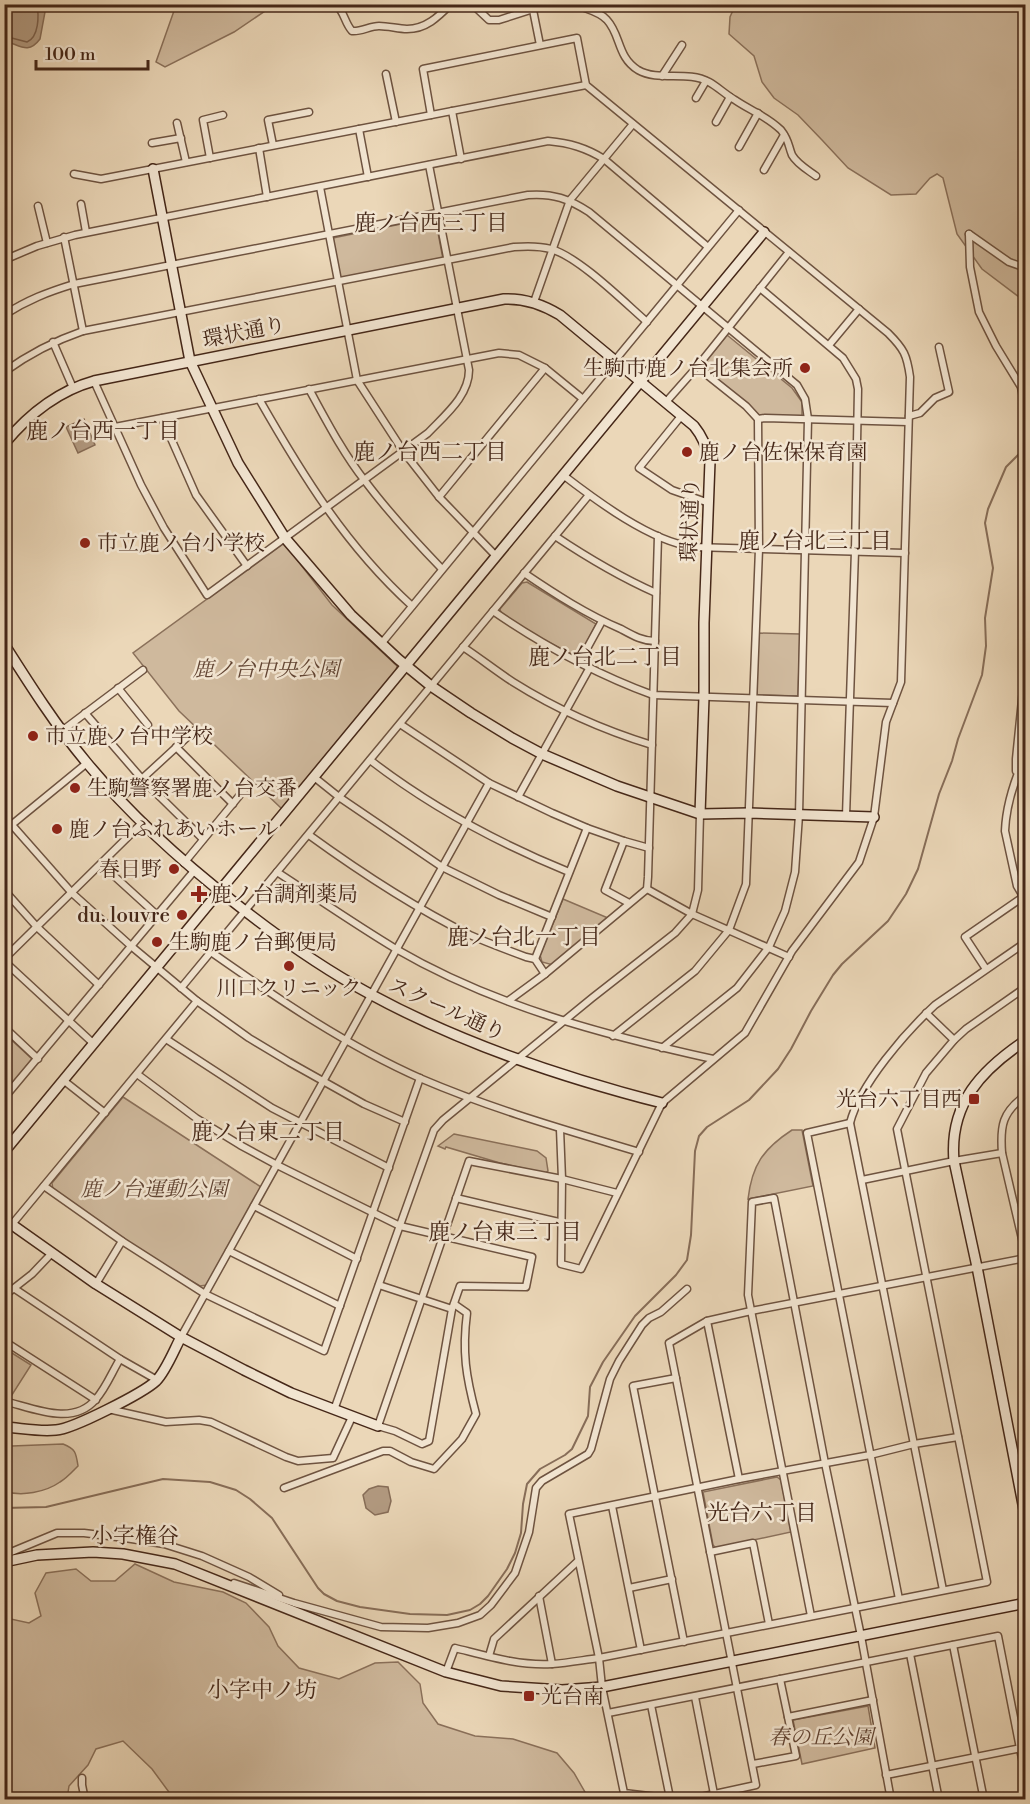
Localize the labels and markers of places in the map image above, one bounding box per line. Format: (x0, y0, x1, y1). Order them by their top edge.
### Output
place label: 生駒市鹿ノ台北集会所 (583, 356, 793, 382)
marker: 生駒市鹿ノ台北集会所 (798, 361, 812, 375)
place label: 鹿ノ台佐保保育園 (699, 440, 867, 466)
marker: 鹿ノ台佐保保育園 (680, 445, 694, 459)
place label: 市立鹿ノ台小学校 (97, 531, 265, 557)
marker: 市立鹿ノ台小学校 (78, 536, 92, 550)
place label: 市立鹿ノ台中学校 (45, 724, 213, 750)
marker: 市立鹿ノ台中学校 (26, 729, 40, 743)
place label: 生駒警察署鹿ノ台交番 (87, 776, 297, 802)
marker: 生駒警察署鹿ノ台交番 (68, 781, 82, 795)
place label: 鹿ノ台ふれあいホール (69, 817, 279, 843)
marker: 鹿ノ台ふれあいホール (50, 822, 64, 836)
place label: 春日野 (99, 857, 162, 883)
marker: 春日野 (167, 862, 181, 876)
place label: 鹿ノ台調剤薬局 (211, 882, 358, 908)
marker: 鹿ノ台調剤薬局 (192, 887, 206, 901)
place label: du. louvre (77, 903, 170, 929)
marker: du. louvre (175, 908, 189, 922)
place label: 生駒鹿ノ台郵便局 (169, 930, 337, 956)
marker: 生駒鹿ノ台郵便局 (150, 935, 164, 949)
marker: 川口クリニック (282, 959, 296, 973)
place label: 川口クリニック (216, 976, 362, 1002)
place label: 光台六丁目西 (836, 1087, 962, 1113)
marker: 光台六丁目西 (967, 1092, 981, 1106)
place label: 光台南 (541, 1684, 604, 1710)
marker: 光台南 (522, 1689, 536, 1703)

